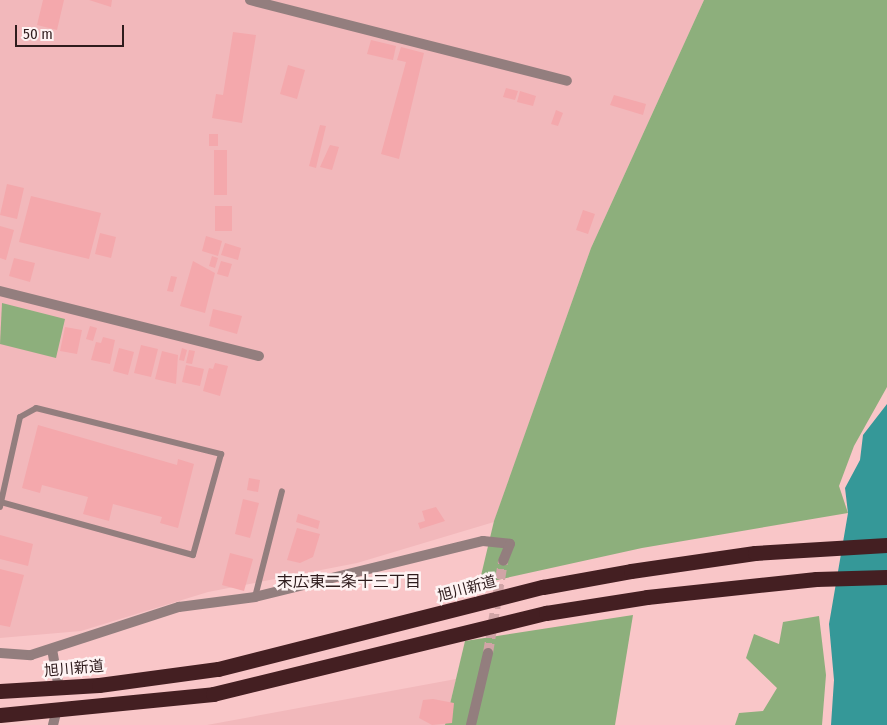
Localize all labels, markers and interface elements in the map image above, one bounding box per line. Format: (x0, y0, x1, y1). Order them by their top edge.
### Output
scale bar (18, 15, 126, 47)
text: 50 m (23, 25, 53, 43)
district label: 末広東二条十三丁目 (277, 572, 421, 592)
street label: 旭川新道 (436, 573, 498, 605)
street label: 旭川新道 (43, 657, 105, 681)

